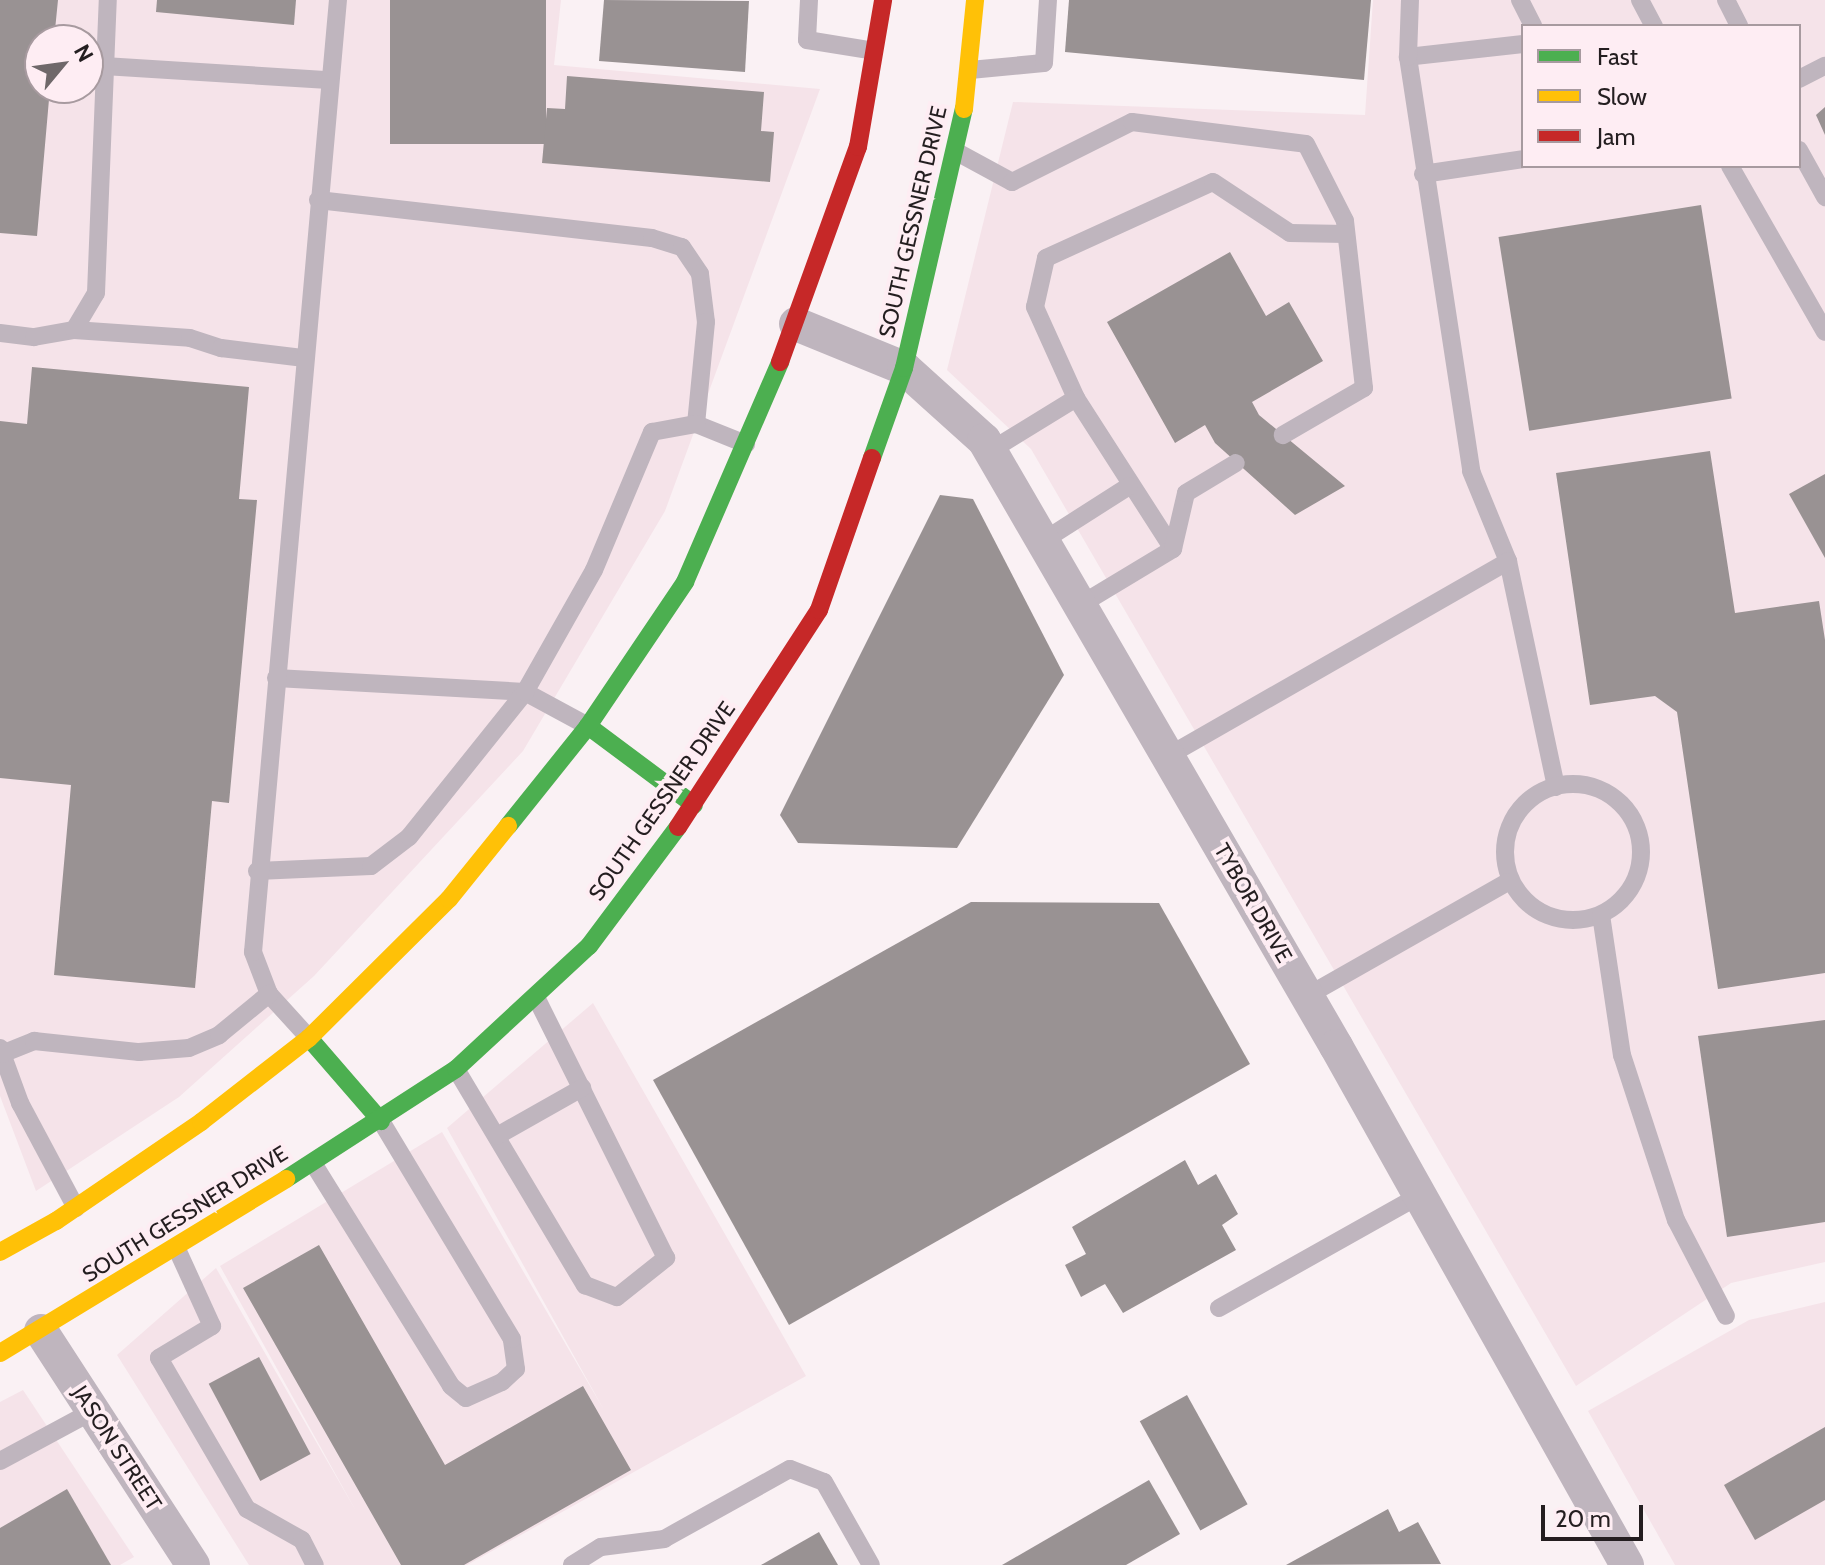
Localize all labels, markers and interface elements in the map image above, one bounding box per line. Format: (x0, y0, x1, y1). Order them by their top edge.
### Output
north arrow (24, 24, 104, 104)
legend (1521, 24, 1801, 168)
text: N (68, 40, 99, 66)
text: Fast (1597, 42, 1638, 71)
text: Slow (1597, 82, 1647, 111)
street label: SOUTH GESSNER DRIVE (873, 104, 953, 340)
text: Jam (1597, 122, 1635, 151)
street label: SOUTH GESSNER DRIVE (583, 696, 741, 906)
street label: TYBOR DRIVE (1208, 839, 1298, 967)
street label: SOUTH GESSNER DRIVE (78, 1140, 292, 1288)
street label: JASON STREET (67, 1381, 167, 1515)
scale bar (1545, 1489, 1647, 1539)
text: 20 m (1555, 1504, 1611, 1533)

